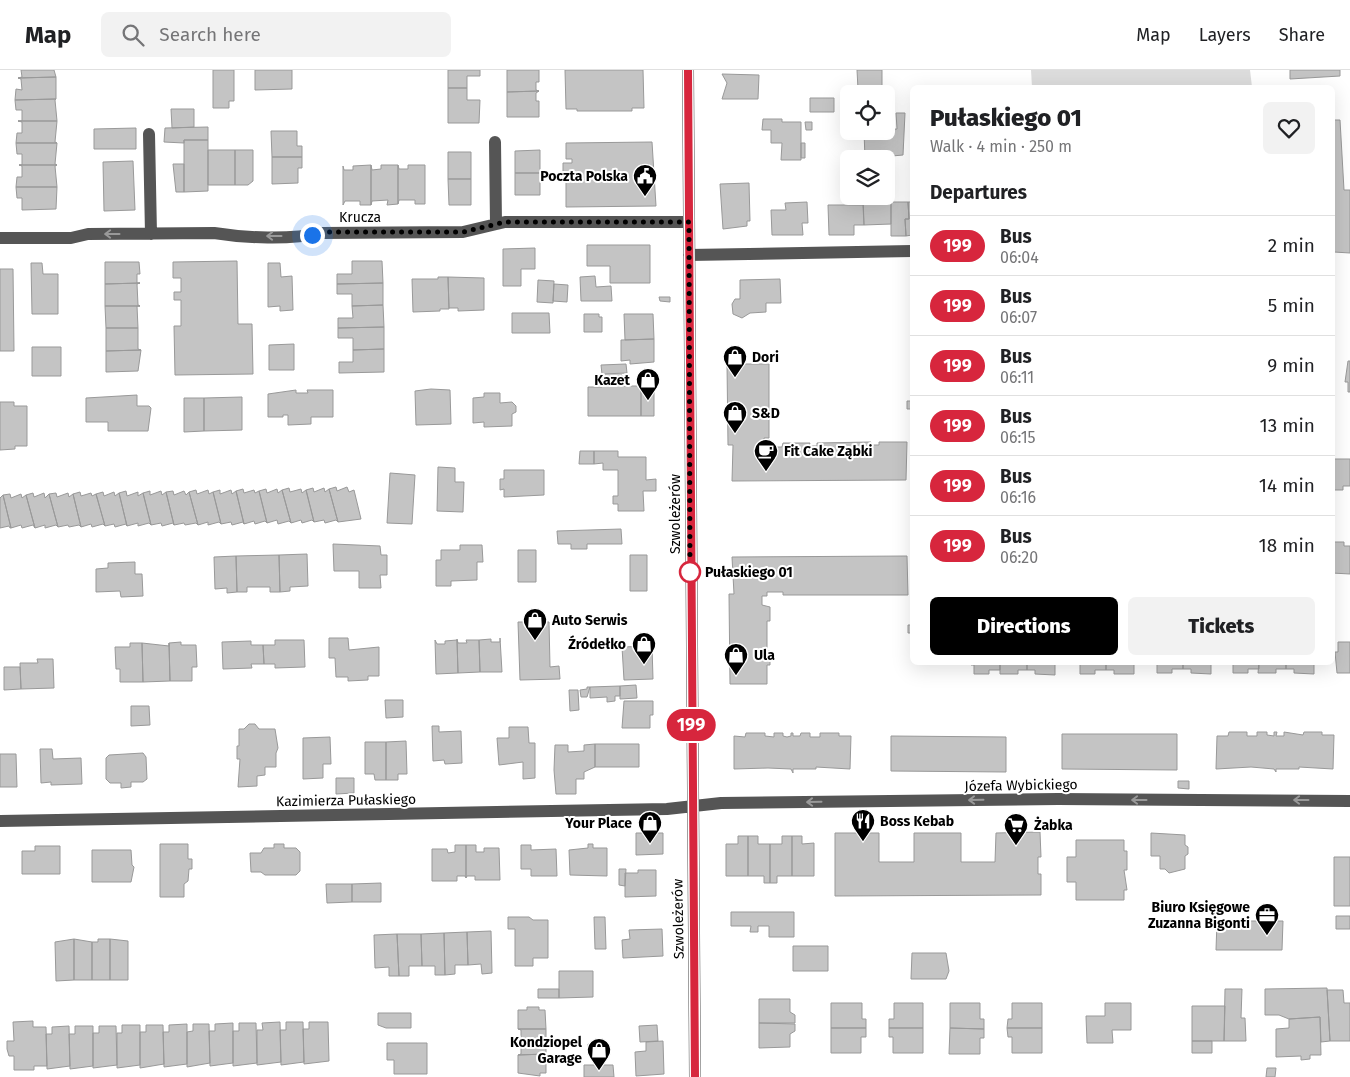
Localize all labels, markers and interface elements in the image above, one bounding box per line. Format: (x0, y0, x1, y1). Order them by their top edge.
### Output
search box (101, 12, 451, 57)
text: Map (25, 21, 71, 49)
icon: search (119, 21, 147, 49)
text: Search here (159, 23, 261, 46)
text: Map (1136, 24, 1171, 46)
text: Layers (1199, 24, 1251, 46)
text: Share (1279, 24, 1325, 46)
map controls (840, 85, 895, 205)
button: locate (840, 85, 895, 140)
button: heart (1263, 102, 1315, 154)
text: Pułaskiego 01 (930, 104, 1082, 132)
text: Walk · 4 min · 250 m (930, 137, 1072, 156)
button: layers (840, 150, 895, 205)
public building icon: Poczta Polska (632, 163, 658, 197)
place label: Poczta Polska (540, 168, 628, 185)
text: Departures (930, 181, 1027, 204)
street label: Krucza (339, 209, 381, 226)
your location (300, 223, 325, 248)
text: Bus (1000, 225, 1032, 248)
one-way arrow (104, 229, 120, 239)
one-way arrow (267, 231, 283, 241)
text: 2 min (1268, 234, 1315, 257)
text: 199 (943, 235, 972, 257)
text: 06:04 (1000, 248, 1039, 267)
text: Bus (1000, 285, 1032, 308)
text: 5 min (1268, 294, 1315, 317)
text: 199 (943, 295, 972, 317)
text: 06:07 (1000, 308, 1037, 327)
shop icon: Dori (722, 344, 748, 378)
text: Bus (1000, 345, 1032, 368)
place label: Dori (752, 349, 779, 366)
text: 9 min (1267, 354, 1315, 377)
text: 199 (943, 355, 972, 377)
shop icon: Kazet (635, 367, 661, 401)
text: 06:11 (1000, 368, 1034, 387)
place label: Kazet (594, 372, 631, 389)
shop icon: S&D (722, 400, 748, 434)
place label: S&D (752, 405, 780, 422)
text: Bus (1000, 405, 1032, 428)
text: 13 min (1259, 414, 1315, 437)
text: 199 (943, 415, 972, 437)
text: 06:15 (1000, 428, 1036, 447)
cafe icon: Fit Cake Ząbki (753, 438, 779, 472)
place label: Fit Cake Ząbki (784, 443, 872, 460)
text: Bus (1000, 465, 1032, 488)
street label: Szwoleżerów (667, 474, 684, 554)
text: 14 min (1259, 474, 1315, 497)
text: 199 (943, 475, 972, 497)
text: 06:16 (1000, 488, 1036, 507)
text: Bus (1000, 525, 1032, 548)
text: 18 min (1258, 534, 1315, 557)
text: 199 (943, 535, 972, 557)
text: 06:20 (1000, 548, 1038, 567)
marker: Pułaskiego 01 (679, 561, 701, 583)
place label: Pułaskiego 01 (705, 564, 793, 581)
button: Directions (930, 597, 1118, 655)
button: Tickets (1128, 597, 1315, 655)
shop icon: Auto Serwis (522, 607, 548, 641)
place label: Auto Serwis (551, 612, 628, 629)
shop icon: Źródełko (631, 631, 657, 665)
place label: Źródełko (568, 635, 626, 653)
shop icon: Ula (723, 642, 749, 676)
place label: Ula (754, 647, 775, 664)
line badge: 199 (662, 709, 720, 741)
text: 199 (677, 714, 705, 736)
street label: Józefa Wybickiego (964, 776, 1078, 795)
street label: Kazimierza Pułaskiego (276, 791, 416, 810)
one-way arrow (969, 795, 985, 805)
one-way arrow (1131, 795, 1147, 804)
one-way arrow (1294, 796, 1310, 805)
one-way arrow (806, 797, 822, 807)
restaurant icon: Boss Kebab (850, 808, 876, 842)
shop icon: Your Place (637, 810, 663, 844)
supermarket icon: Żabka (1003, 812, 1029, 846)
place label: Boss Kebab (880, 813, 954, 830)
place label: Your Place (564, 815, 632, 832)
place label: Żabka (1034, 816, 1073, 834)
street label: Szwoleżerów (669, 879, 688, 959)
place label: Biuro Księgowe Zuzanna Bigonti (1148, 899, 1250, 932)
office icon: Biuro Księgowe Zuzanna Bigonti (1254, 902, 1280, 936)
place label: Kondziopel Garage (510, 1034, 583, 1067)
shop icon: Kondziopel Garage (586, 1037, 612, 1071)

